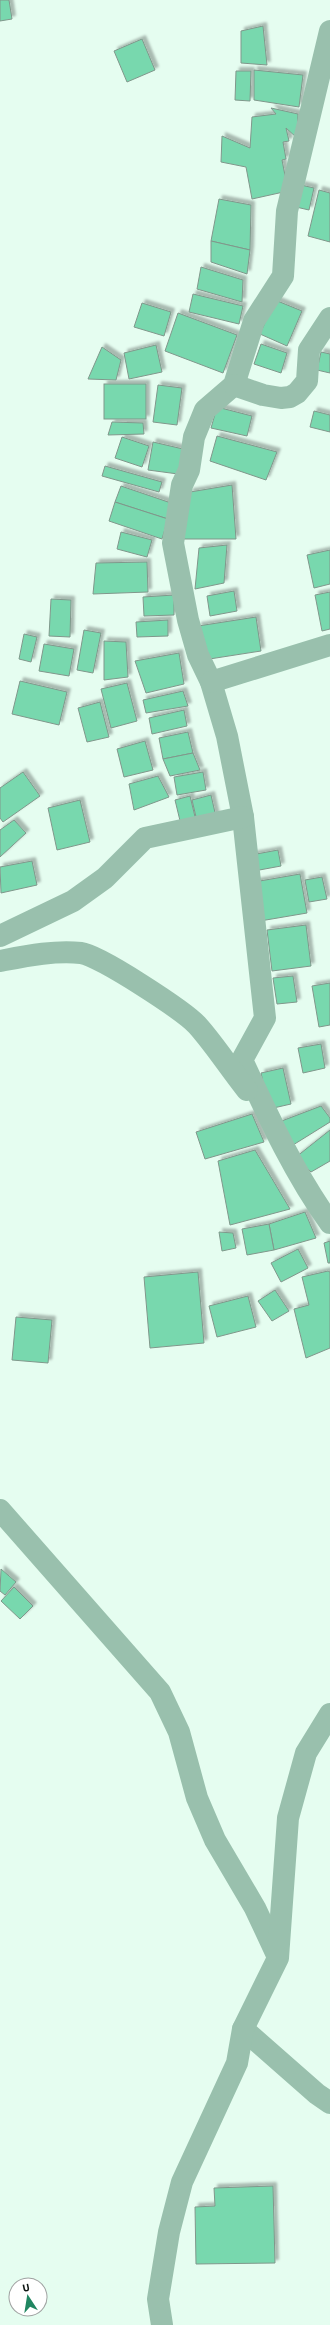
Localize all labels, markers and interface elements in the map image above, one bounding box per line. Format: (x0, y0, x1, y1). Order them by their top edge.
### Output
north arrow (8, 2277, 48, 2317)
text: U (21, 2280, 31, 2296)

